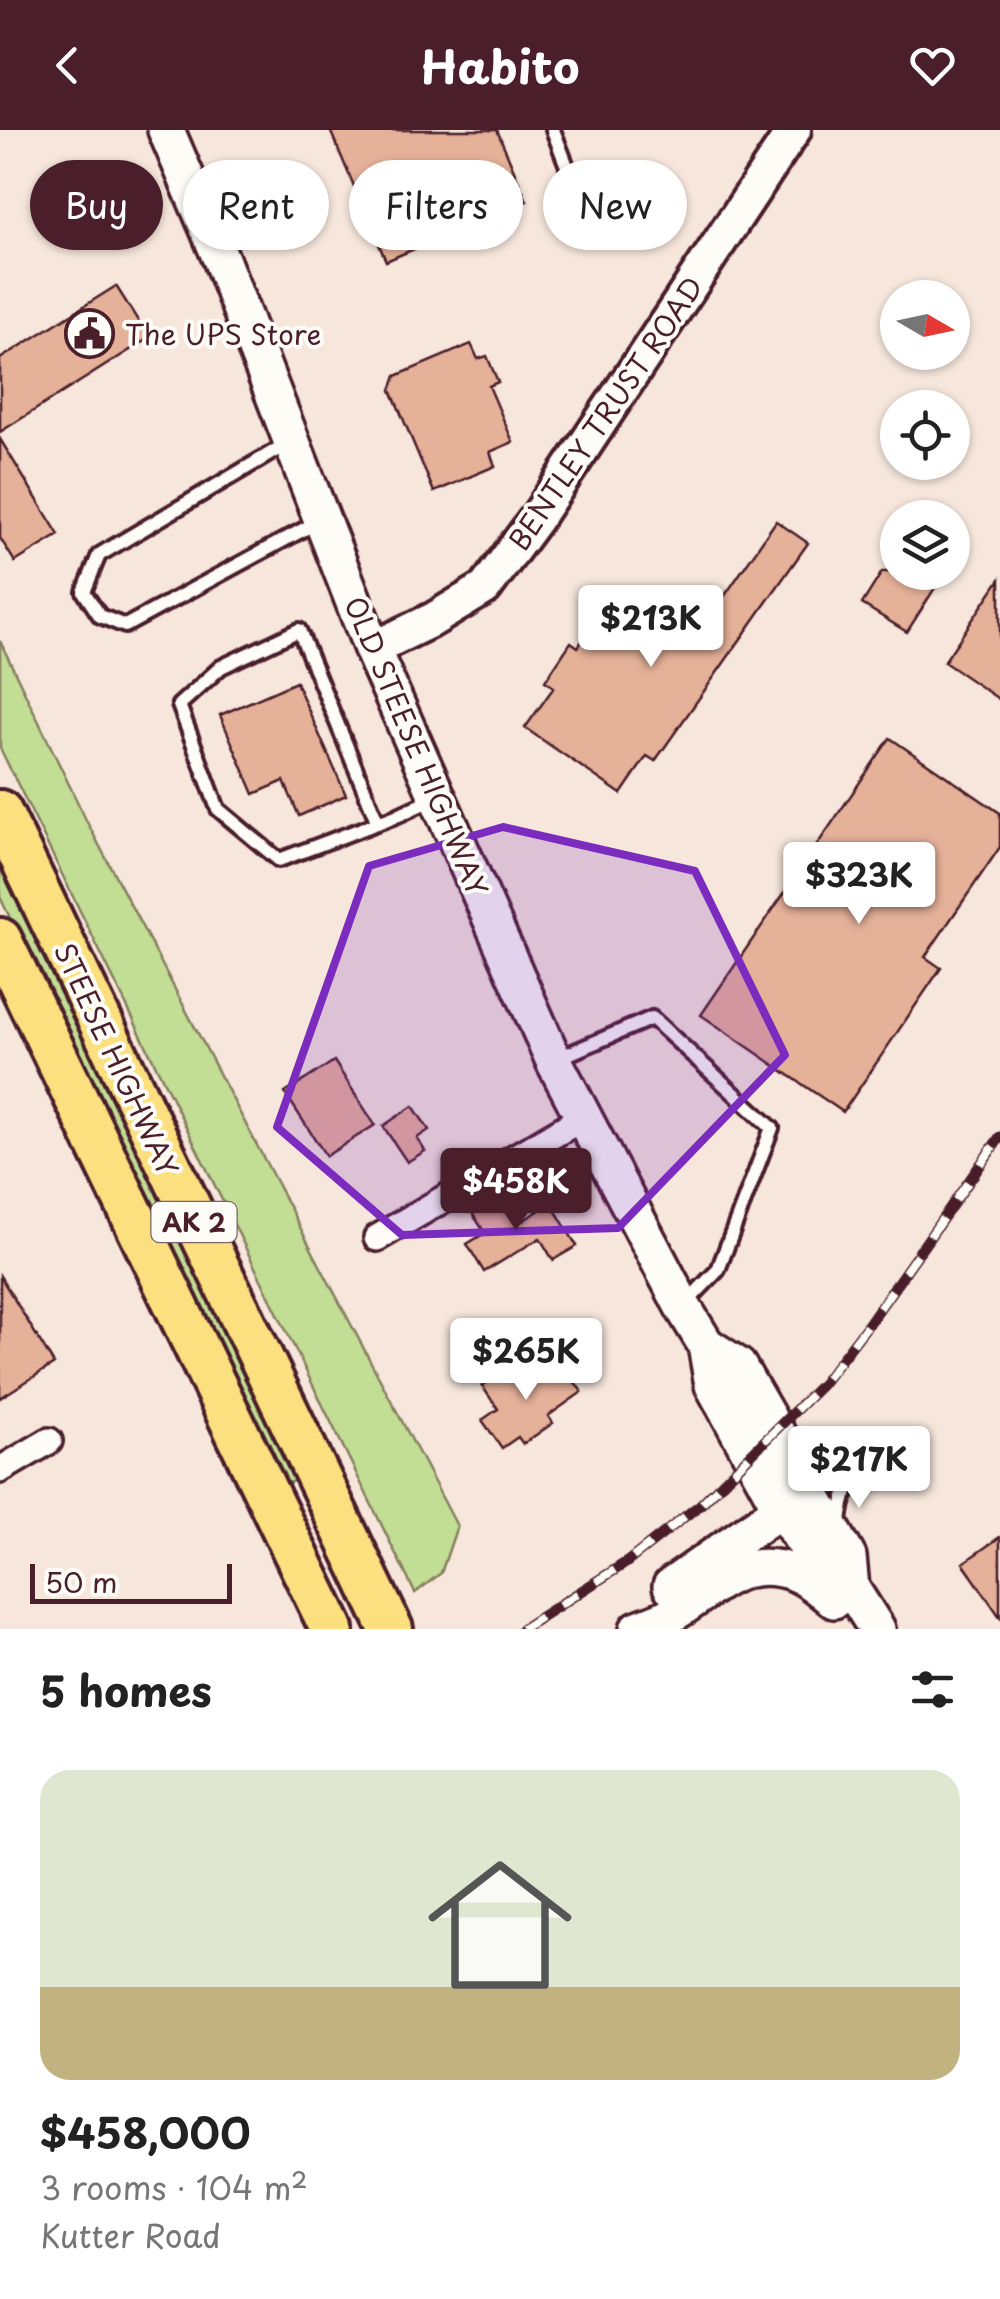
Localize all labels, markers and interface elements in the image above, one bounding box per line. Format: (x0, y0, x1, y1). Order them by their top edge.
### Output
text: Habito (421, 31, 579, 99)
icon: back (40, 38, 95, 93)
icon: heart (905, 38, 960, 93)
chip: Buy (30, 160, 163, 250)
chip: Rent (183, 160, 329, 250)
chip: Filters (349, 160, 523, 250)
chip: New (543, 160, 687, 250)
street label: BENTLEY TRUST ROAD (497, 267, 713, 559)
north arrow (880, 280, 970, 370)
map controls (880, 280, 970, 590)
public building icon: The UPS Store (64, 307, 116, 359)
place label: The UPS Store (125, 312, 321, 355)
button: locate (880, 390, 970, 480)
button: layers (880, 500, 970, 590)
pin: $213K (581, 585, 721, 670)
street label: OLD STEESE HIGHWAY (334, 589, 500, 903)
text: $213K (600, 593, 702, 641)
pin: $323K (789, 842, 929, 927)
text: $323K (805, 850, 913, 898)
street label: STEESE HIGHWAY (44, 935, 190, 1183)
pin: $458K (446, 1148, 586, 1233)
text: $458K (462, 1156, 570, 1204)
road number: AK 2 (152, 1202, 236, 1242)
pin: $265K (456, 1318, 596, 1403)
text: $265K (472, 1326, 580, 1374)
pin: $217K (789, 1426, 929, 1511)
text: $217K (810, 1434, 908, 1482)
scale bar (30, 1559, 232, 1604)
text: 50 m (45, 1560, 118, 1603)
text: 5 homes (40, 1658, 212, 1721)
icon: filters (905, 1662, 960, 1717)
icon: home (410, 1835, 590, 2015)
text: $458,000 (40, 2100, 251, 2163)
text: 3 rooms · 104 m² (40, 2163, 308, 2211)
text: Kutter Road (40, 2211, 221, 2259)

